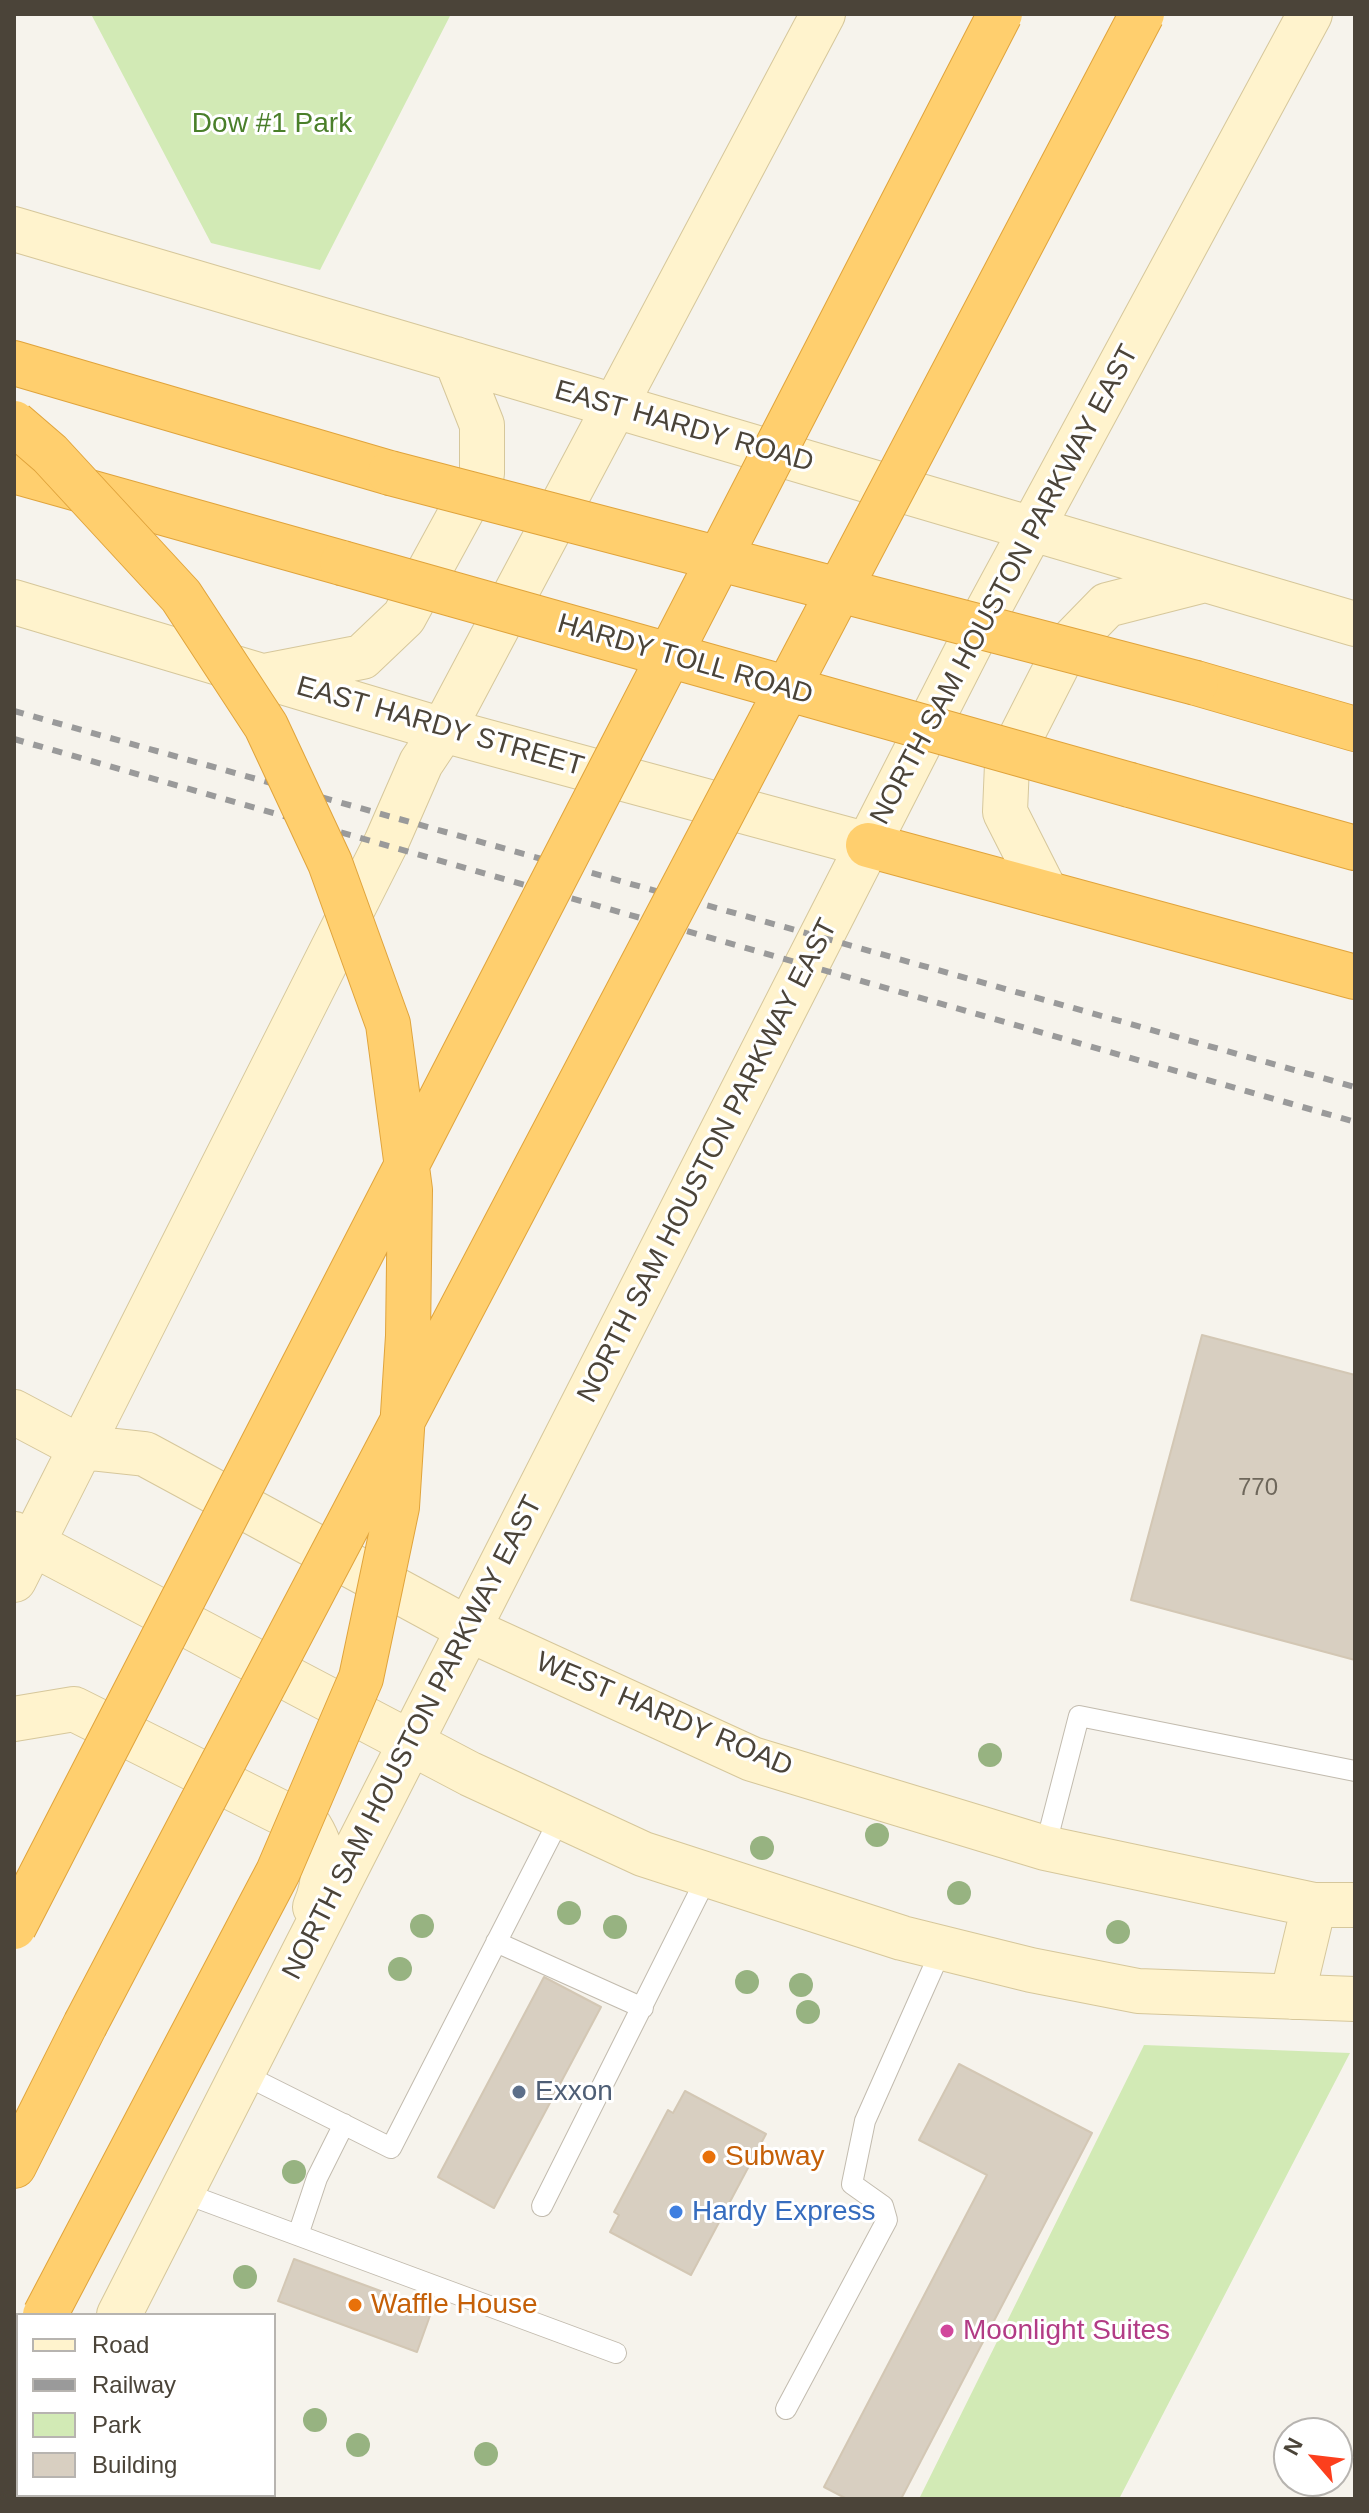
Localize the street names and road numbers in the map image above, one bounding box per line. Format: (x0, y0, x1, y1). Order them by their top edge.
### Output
street label: NORTH SAM HOUSTON PARKWAY EAST (864, 339, 1146, 831)
street label: EAST HARDY ROAD (551, 374, 817, 480)
street label: HARDY TOLL ROAD (553, 607, 817, 713)
street label: EAST HARDY STREET (293, 670, 587, 784)
street label: NORTH SAM HOUSTON PARKWAY EAST (571, 914, 845, 1408)
street label: NORTH SAM HOUSTON PARKWAY EAST (276, 1491, 550, 1985)
street label: WEST HARDY ROAD (531, 1646, 797, 1784)

